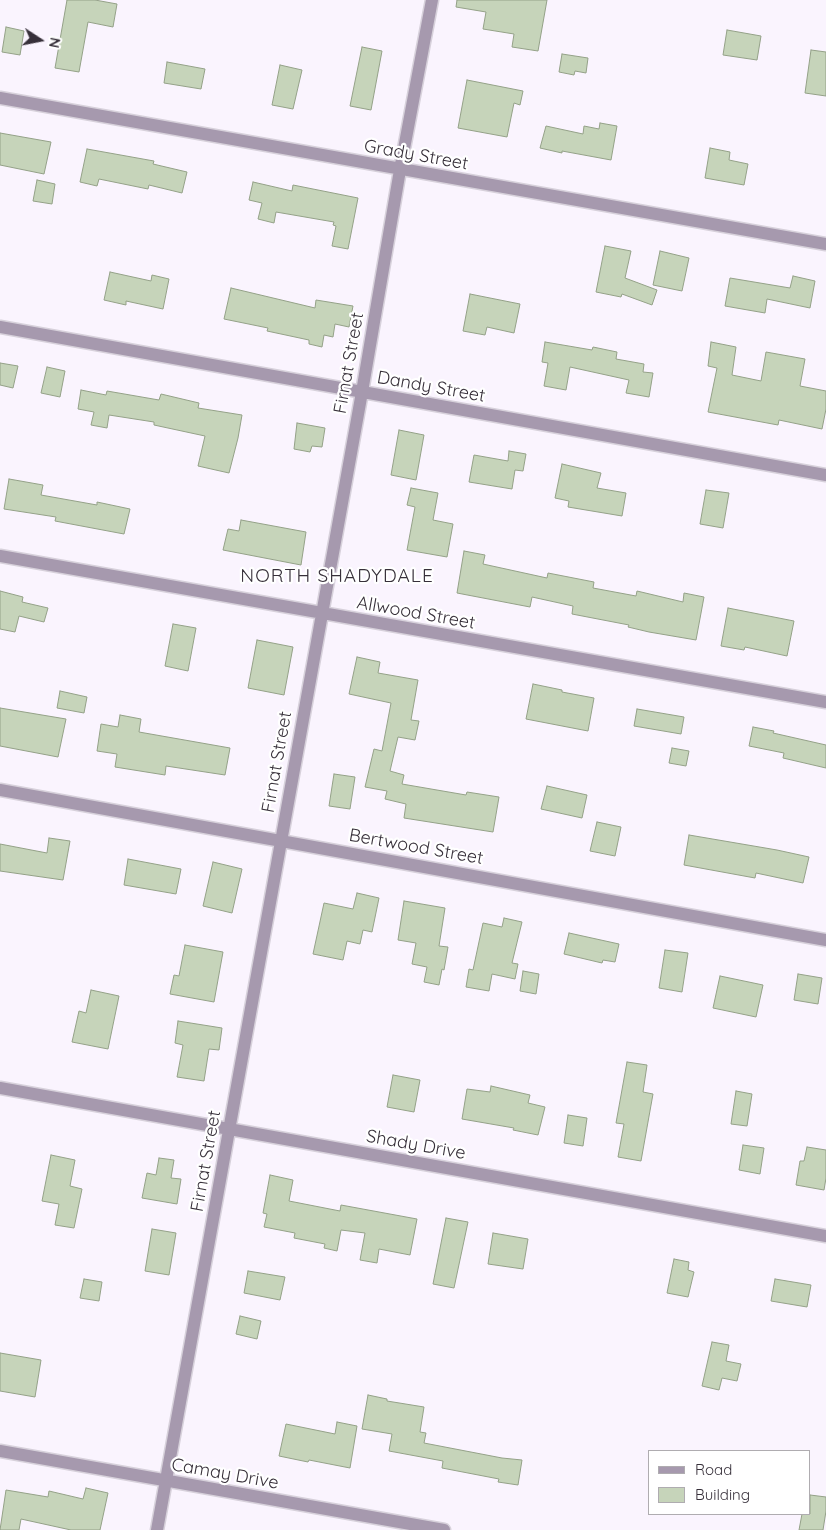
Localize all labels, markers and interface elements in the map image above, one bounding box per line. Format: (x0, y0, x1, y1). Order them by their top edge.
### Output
north arrow (15, 15, 65, 65)
text: N (45, 36, 65, 50)
street label: Grady Street (362, 135, 470, 175)
street label: Firnat Street (329, 311, 369, 415)
street label: Dandy Street (375, 367, 487, 407)
district label: NORTH SHADYDALE (238, 565, 436, 587)
street label: Allwood Street (355, 592, 477, 634)
street label: Firnat Street (257, 710, 297, 814)
street label: Bertwood Street (347, 825, 485, 869)
street label: Firnat Street (186, 1109, 226, 1213)
street label: Shady Drive (365, 1126, 467, 1164)
legend (648, 1450, 811, 1515)
street label: Camay Drive (170, 1454, 280, 1494)
text: Road (695, 1460, 732, 1479)
text: Building (695, 1485, 750, 1504)

